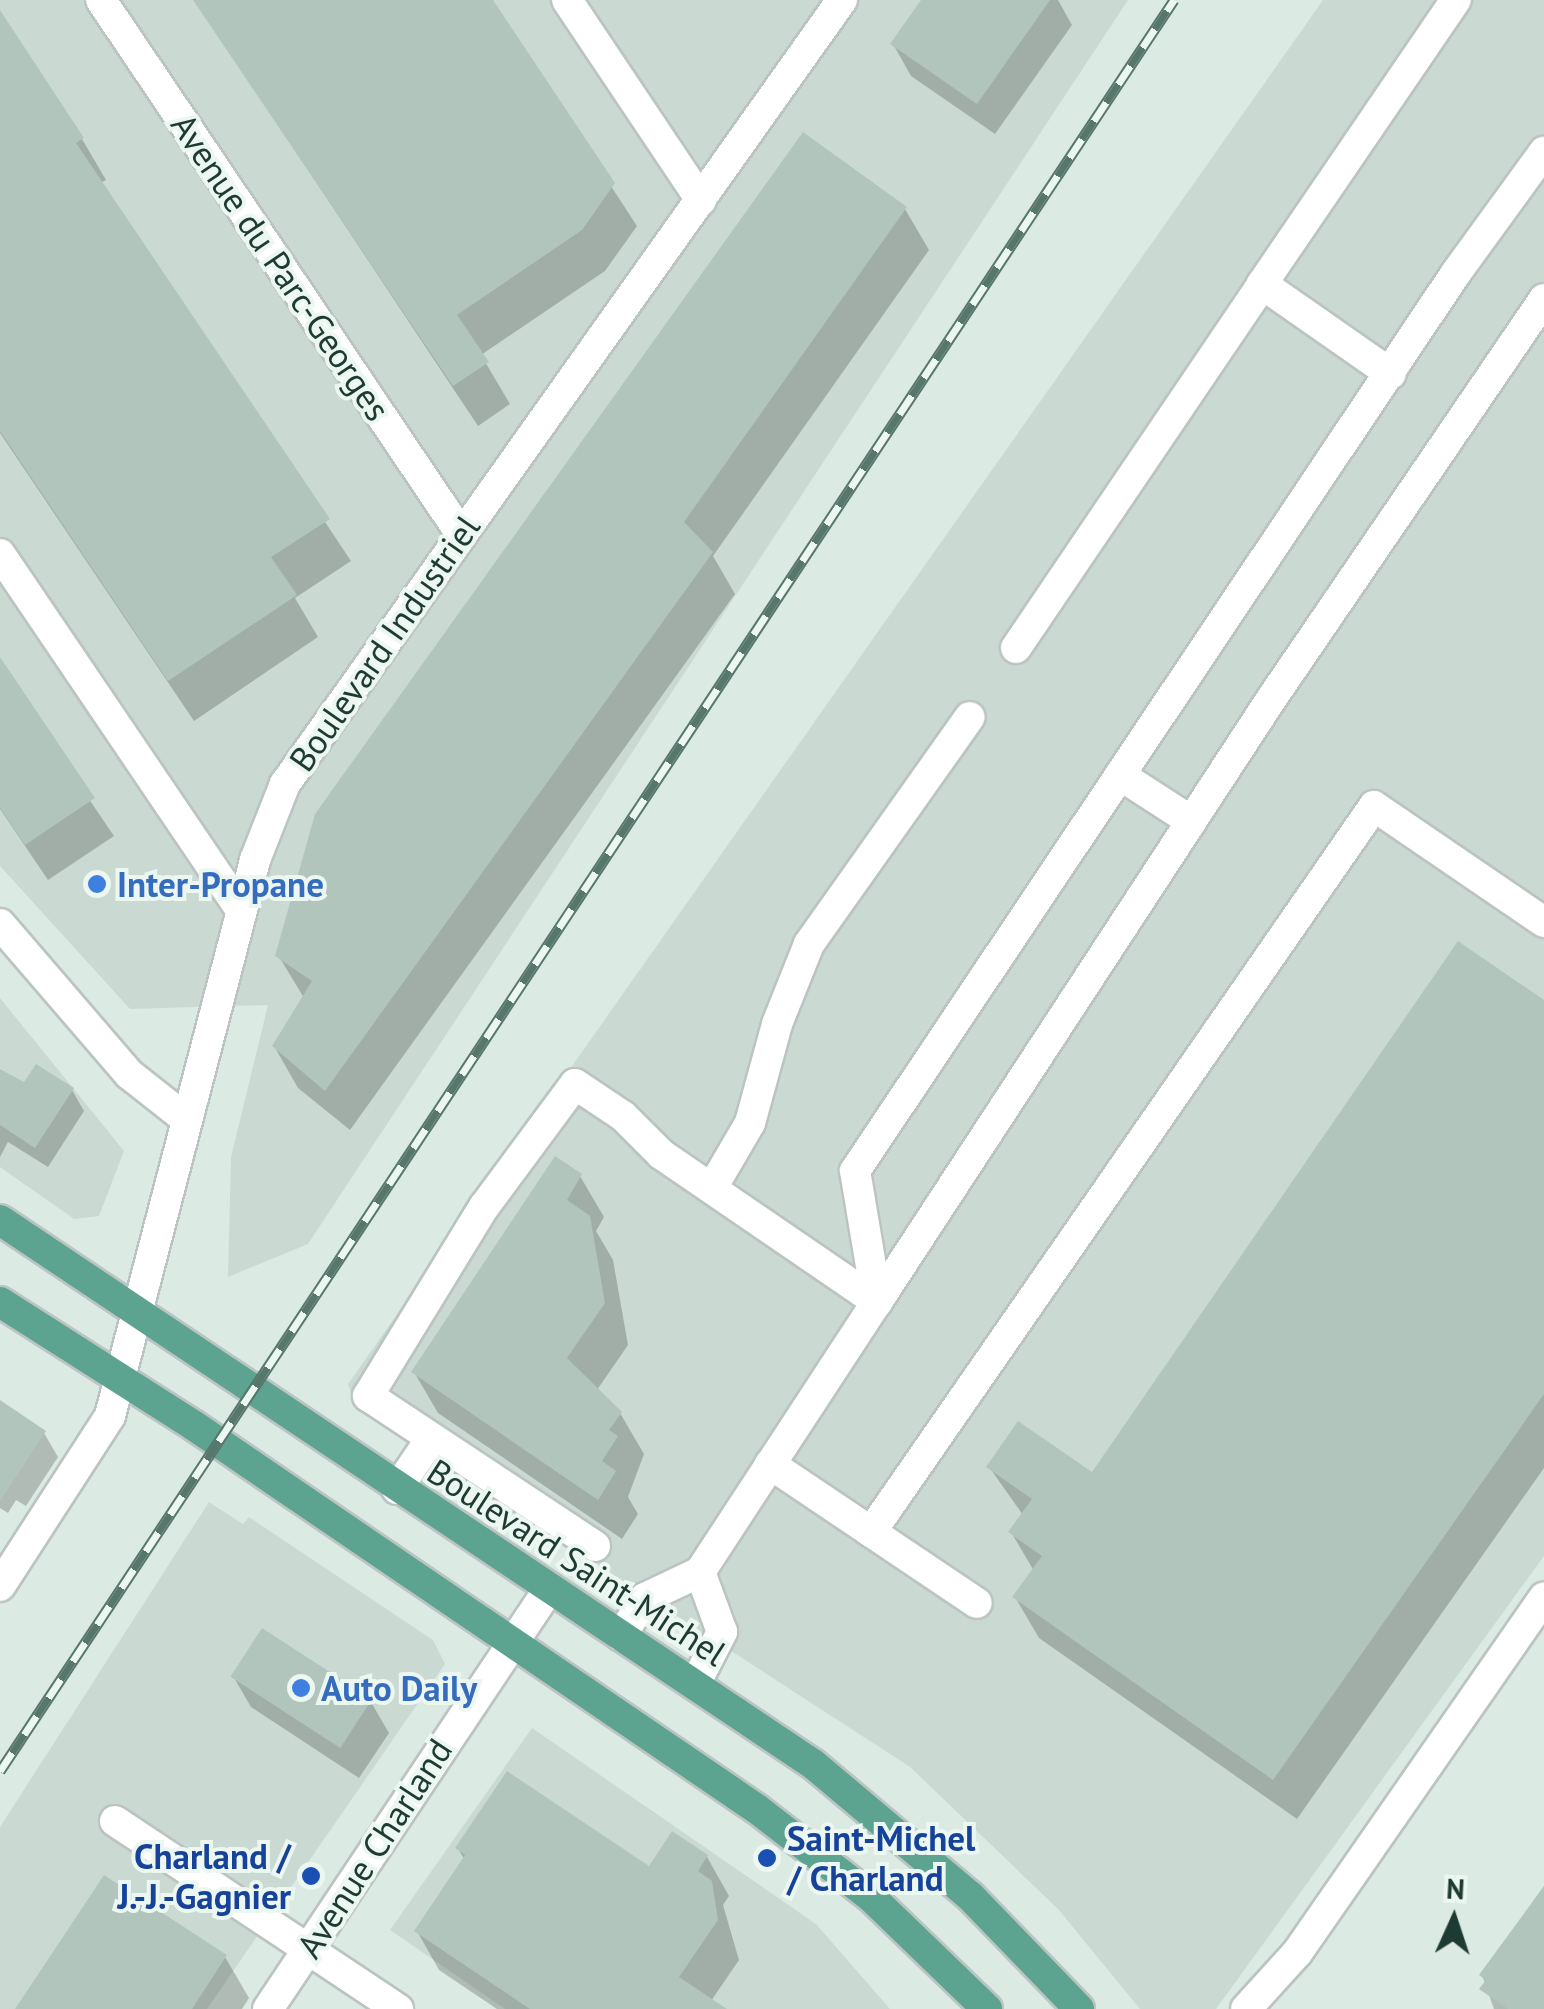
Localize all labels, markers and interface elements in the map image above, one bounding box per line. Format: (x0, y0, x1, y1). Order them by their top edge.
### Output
street label: Avenue du Parc-Georges (163, 106, 399, 428)
street label: Boulevard Industriel (280, 507, 488, 779)
place label: Inter-Propane (117, 863, 324, 905)
marker: Inter-Propane (86, 873, 108, 895)
street label: Boulevard Saint-Michel (420, 1450, 734, 1674)
place label: Auto Daily (321, 1667, 477, 1709)
marker: Auto Daily (290, 1677, 312, 1699)
street label: Avenue Charland (288, 1731, 460, 1965)
place label: Saint-Michel / Charland (787, 1817, 975, 1899)
place label: Charland / J.-J.-Gagnier (117, 1835, 291, 1917)
marker: Saint-Michel / Charland (756, 1847, 778, 1869)
marker: Charland / J.-J.-Gagnier (300, 1865, 322, 1887)
north arrow (1404, 1869, 1504, 1969)
text: N (1445, 1870, 1466, 1907)

